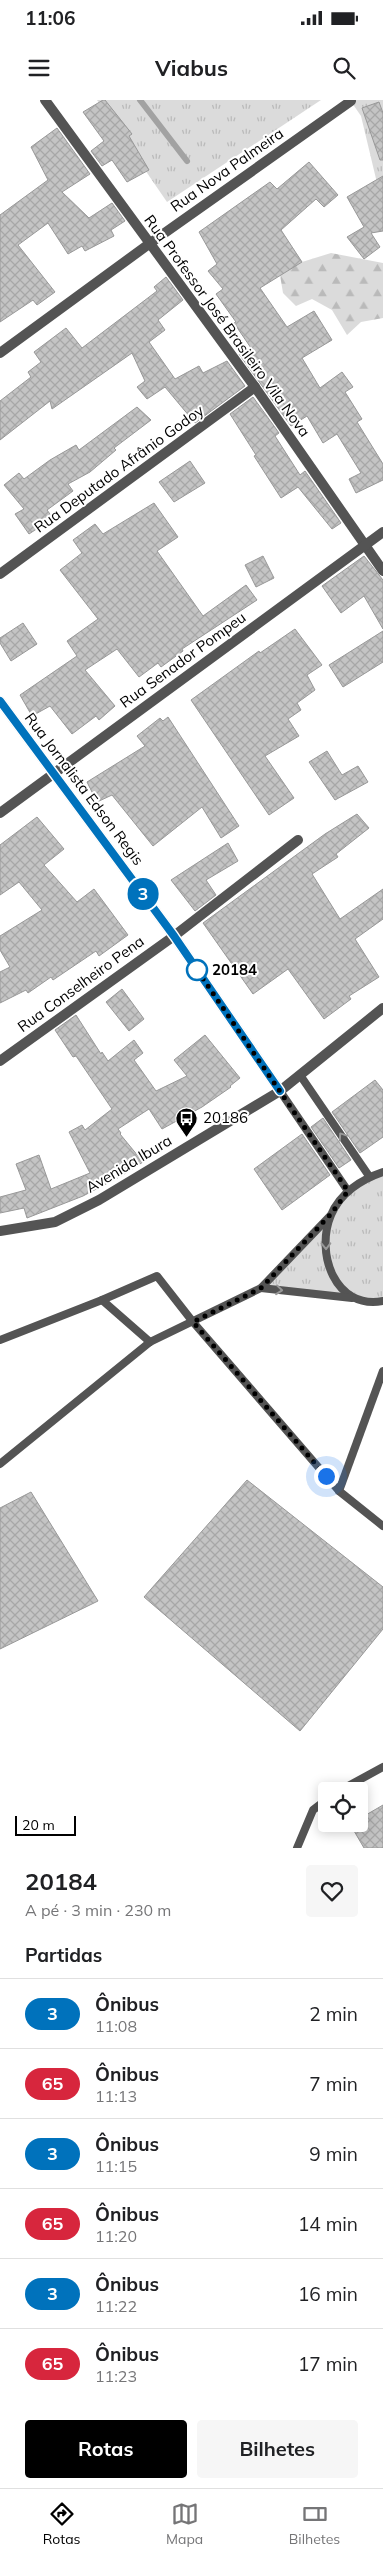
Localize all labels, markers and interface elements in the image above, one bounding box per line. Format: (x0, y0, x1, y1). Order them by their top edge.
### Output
text: 11:06 (25, 6, 75, 30)
icon: menu (25, 54, 53, 82)
text: Viabus (155, 54, 228, 82)
icon: search (330, 54, 358, 82)
street label: Rua Nova Palmeira (167, 123, 287, 216)
street label: Rua Professor José Brasileiro Vila Nova (140, 211, 314, 440)
street label: Rua Deputado Afrânio Godoy (30, 401, 207, 537)
street label: Rua Senador Pompeu (116, 607, 249, 712)
street label: Rua Jornalista Edson Regis (21, 709, 148, 869)
line badge: 3 (127, 878, 159, 910)
text: 3 (138, 882, 148, 905)
street label: Rua Conselheiro Pena (14, 931, 148, 1036)
marker: 20184 (186, 959, 208, 981)
place label: 20184 (212, 960, 257, 979)
bus stop icon: 20186 (175, 1106, 199, 1137)
place label: 20186 (203, 1108, 248, 1127)
street label: Avenida Ibura (82, 1130, 175, 1197)
one-way arrow (339, 1132, 348, 1141)
one-way arrow (321, 1242, 331, 1250)
one-way arrow (275, 1284, 283, 1295)
your location (314, 1464, 339, 1489)
map controls (318, 1782, 368, 1832)
button: locate (318, 1782, 368, 1832)
scale bar (15, 1813, 76, 1836)
text: 20 m (22, 1816, 55, 1834)
button: heart (306, 1865, 358, 1917)
text: 20184 (25, 1866, 97, 1896)
text: A pé · 3 min · 230 m (25, 1900, 171, 1920)
text: Partidas (25, 1943, 102, 1967)
text: Ônibus (95, 1992, 159, 2016)
text: 3 (47, 2002, 58, 2025)
text: 2 min (309, 2002, 358, 2026)
text: 11:08 (95, 2016, 137, 2036)
text: Ônibus (95, 2062, 159, 2086)
text: 65 (42, 2072, 63, 2095)
text: 7 min (309, 2072, 358, 2096)
text: 11:13 (95, 2086, 137, 2106)
text: Ônibus (95, 2132, 159, 2156)
text: 3 (47, 2142, 58, 2165)
text: 9 min (309, 2142, 358, 2166)
text: 11:15 (95, 2156, 137, 2176)
text: Ônibus (95, 2202, 159, 2226)
text: 65 (42, 2212, 63, 2235)
text: 14 min (298, 2212, 358, 2236)
text: 11:20 (95, 2226, 137, 2246)
text: Ônibus (95, 2272, 159, 2296)
text: 3 (47, 2282, 58, 2305)
text: 16 min (298, 2282, 358, 2306)
text: 11:22 (95, 2296, 137, 2316)
text: Ônibus (95, 2342, 159, 2366)
text: 65 (42, 2352, 63, 2375)
text: 17 min (298, 2352, 358, 2376)
text: 11:23 (95, 2366, 137, 2386)
button: Rotas (25, 2420, 187, 2478)
button: Bilhetes (197, 2420, 358, 2478)
tab: Rotas (43, 2500, 80, 2548)
tab: Mapa (166, 2500, 203, 2548)
tab: Bilhetes (289, 2500, 340, 2548)

